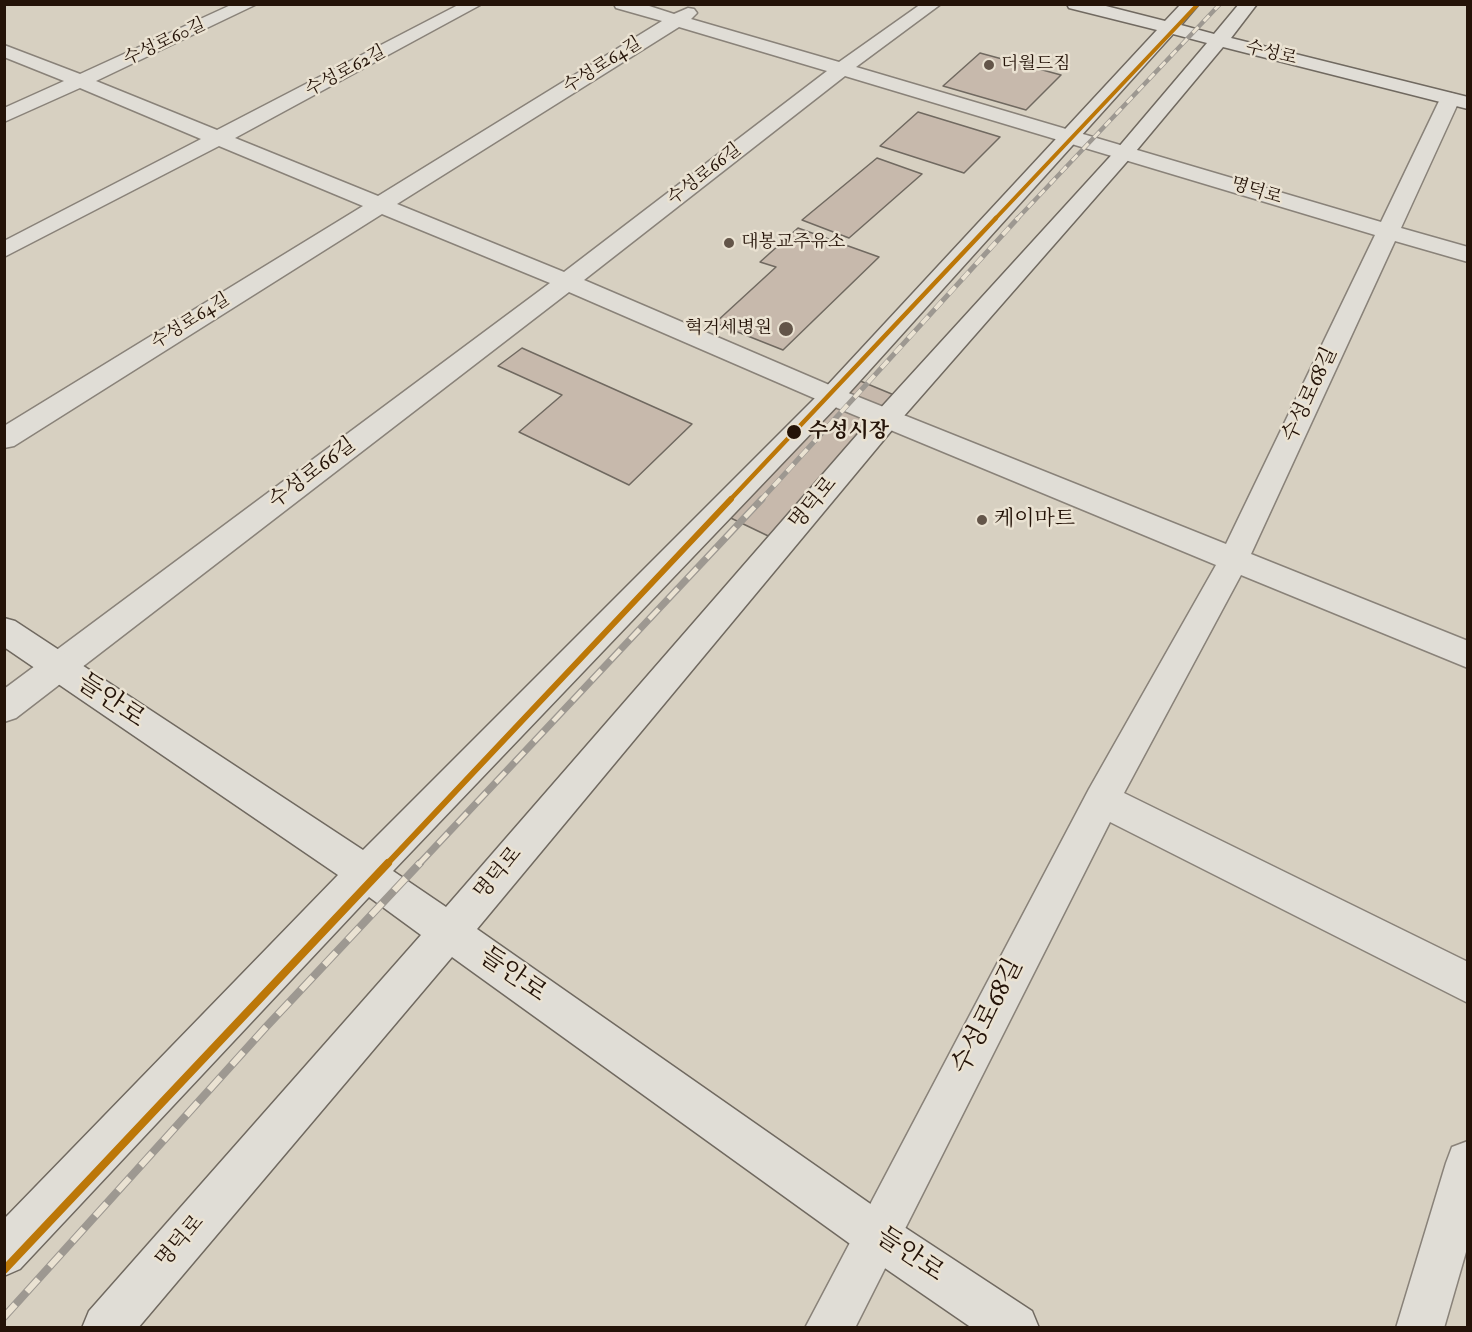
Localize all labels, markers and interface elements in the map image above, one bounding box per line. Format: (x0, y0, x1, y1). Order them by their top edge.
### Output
street label: 수성로60길 (121, 15, 209, 71)
street label: 수성로64길 (560, 33, 646, 99)
street label: 수성로 (1243, 37, 1299, 71)
street label: 수성로62길 (302, 42, 390, 102)
place label: 더월드짐 (1001, 54, 1071, 76)
marker: 더월드짐 (982, 58, 996, 72)
street label: 수성로66길 (664, 139, 746, 211)
street label: 명덕로 (1228, 174, 1284, 210)
place label: 대봉교주유소 (741, 232, 845, 254)
marker: 대봉교주유소 (722, 236, 736, 250)
street label: 수성로64길 (148, 289, 234, 355)
place label: 혁거세병원 (685, 318, 772, 340)
marker: 혁거세병원 (777, 320, 795, 338)
street label: 수성로68길 (1278, 344, 1344, 446)
place label: 수성시장 (808, 419, 889, 445)
marker: 수성시장 (785, 423, 803, 441)
street label: 수성로66길 (265, 433, 361, 515)
street label: 명덕로 (785, 473, 843, 535)
place label: 케이마트 (994, 507, 1075, 533)
marker: 케이마트 (975, 513, 989, 527)
street label: 들안로 (70, 668, 150, 736)
street label: 명덕로 (470, 843, 528, 905)
street label: 들안로 (472, 942, 552, 1010)
street label: 수성로68길 (947, 954, 1031, 1080)
street label: 명덕로 (152, 1211, 210, 1273)
street label: 들안로 (869, 1222, 949, 1290)

